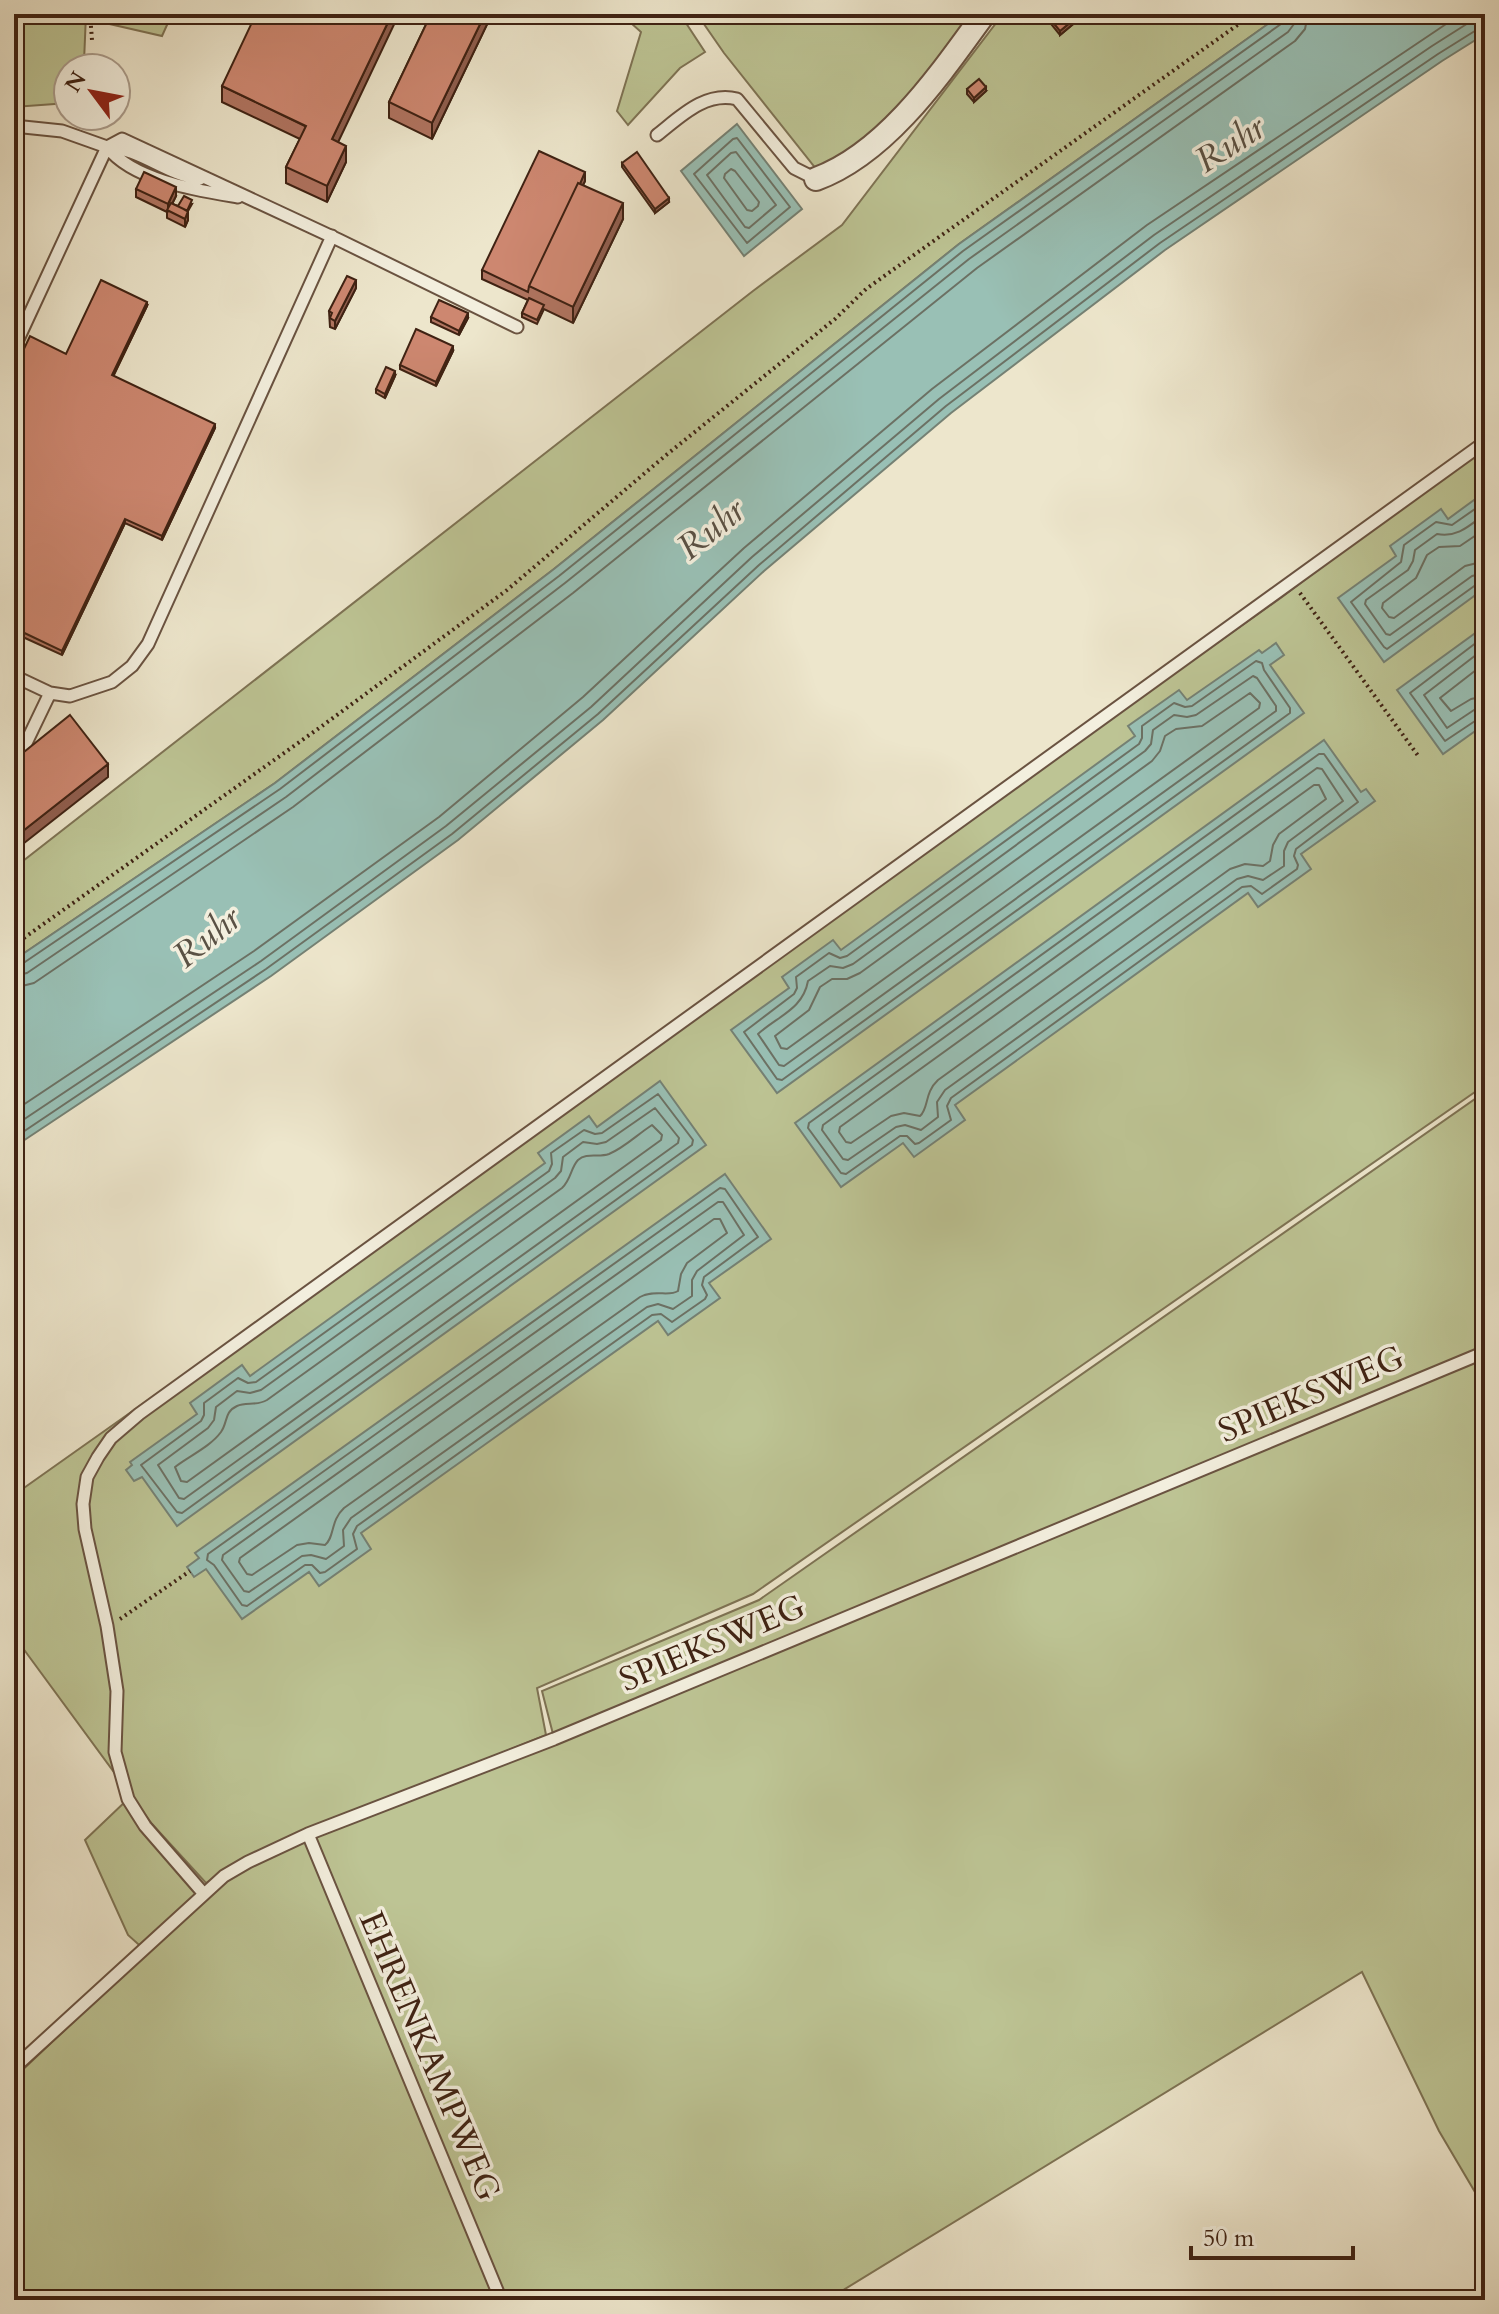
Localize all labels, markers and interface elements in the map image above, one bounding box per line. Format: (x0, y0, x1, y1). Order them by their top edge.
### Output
north arrow (52, 52, 132, 132)
text: N (58, 66, 94, 98)
water label: Ruhr (1186, 103, 1275, 185)
water label: Ruhr (667, 486, 756, 571)
water label: Ruhr (163, 894, 252, 979)
street label: SPIEKSWEG (1211, 1334, 1411, 1454)
street label: SPIEKSWEG (612, 1583, 812, 1703)
street label: EHRENKAMPWEG (348, 1904, 512, 2208)
scale bar (1191, 2210, 1353, 2260)
text: 50 m (1203, 2222, 1255, 2255)

